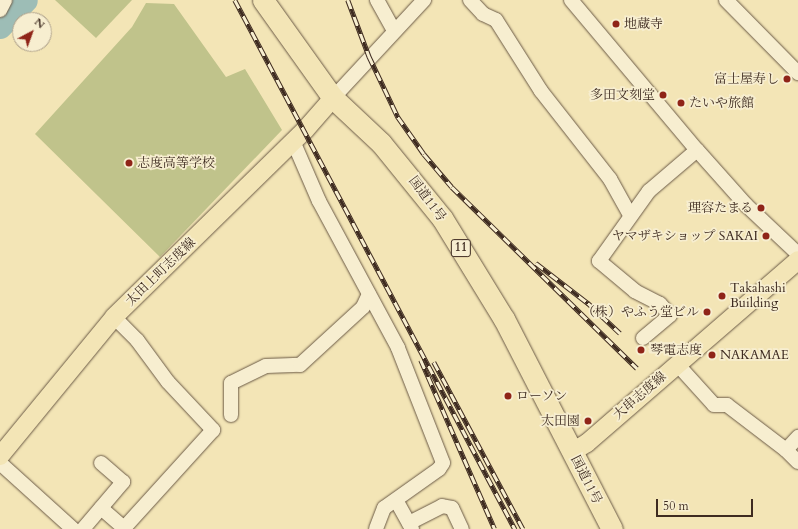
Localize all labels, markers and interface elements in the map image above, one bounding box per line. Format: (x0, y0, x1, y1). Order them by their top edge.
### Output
north arrow (12, 12, 52, 52)
text: N (31, 15, 48, 32)
place label: 地蔵寺 (624, 16, 663, 32)
marker: 地蔵寺 (611, 19, 621, 29)
place label: 富士屋寿し (714, 71, 779, 87)
marker: 富士屋寿し (782, 74, 792, 84)
place label: 多田文刻堂 (590, 87, 655, 103)
marker: 多田文刻堂 (658, 90, 668, 100)
place label: たいや旅館 (689, 95, 754, 111)
marker: たいや旅館 (676, 98, 686, 108)
place label: 志度高等学校 (137, 155, 215, 171)
marker: 志度高等学校 (124, 158, 134, 168)
street label: 国道11号 (405, 173, 449, 225)
place label: 理容たまる (688, 200, 753, 216)
marker: 理容たまる (756, 203, 766, 213)
place label: ヤマザキショップ SAKAI (611, 228, 758, 244)
marker: ヤマザキショップ SAKAI (761, 231, 771, 241)
street label: 太田上町志度線 (123, 235, 199, 309)
road number: 11 (450, 238, 472, 258)
place label: Takahashi Building (730, 281, 786, 312)
marker: Takahashi Building (717, 291, 727, 301)
place label: （株）やふう堂ビル (582, 304, 699, 320)
marker: （株）やふう堂ビル (702, 307, 712, 317)
place label: 琴電志度 (650, 342, 702, 358)
marker: 琴電志度 (635, 344, 647, 356)
place label: NAKAMAE (720, 347, 789, 363)
marker: NAKAMAE (707, 350, 717, 360)
street label: 大串志度線 (610, 369, 670, 423)
place label: ローソン (516, 388, 568, 404)
marker: ローソン (503, 391, 513, 401)
place label: 太田園 (541, 413, 580, 429)
marker: 太田園 (583, 416, 593, 426)
street label: 国道11号 (567, 453, 605, 507)
scale bar (658, 491, 755, 517)
text: 50 m (663, 498, 689, 514)

